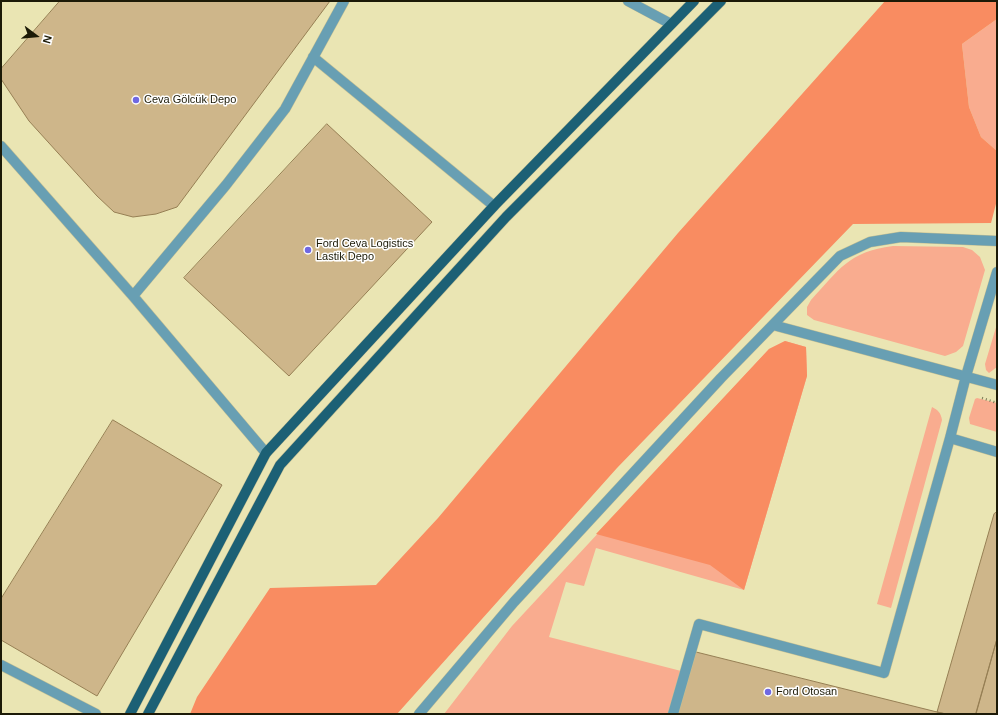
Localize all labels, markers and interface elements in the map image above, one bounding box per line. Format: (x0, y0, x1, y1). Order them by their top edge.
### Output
north arrow (16, 16, 56, 56)
text: N (41, 34, 54, 45)
place label: Ceva Gölcük Depo (144, 93, 236, 107)
marker: Ceva Gölcük Depo (131, 95, 141, 105)
place label: Ford Ceva Logistics Lastik Depo (316, 237, 413, 263)
marker: Ford Ceva Logistics Lastik Depo (303, 245, 313, 255)
place label: Ford Otosan (776, 685, 837, 699)
marker: Ford Otosan (763, 687, 773, 697)

